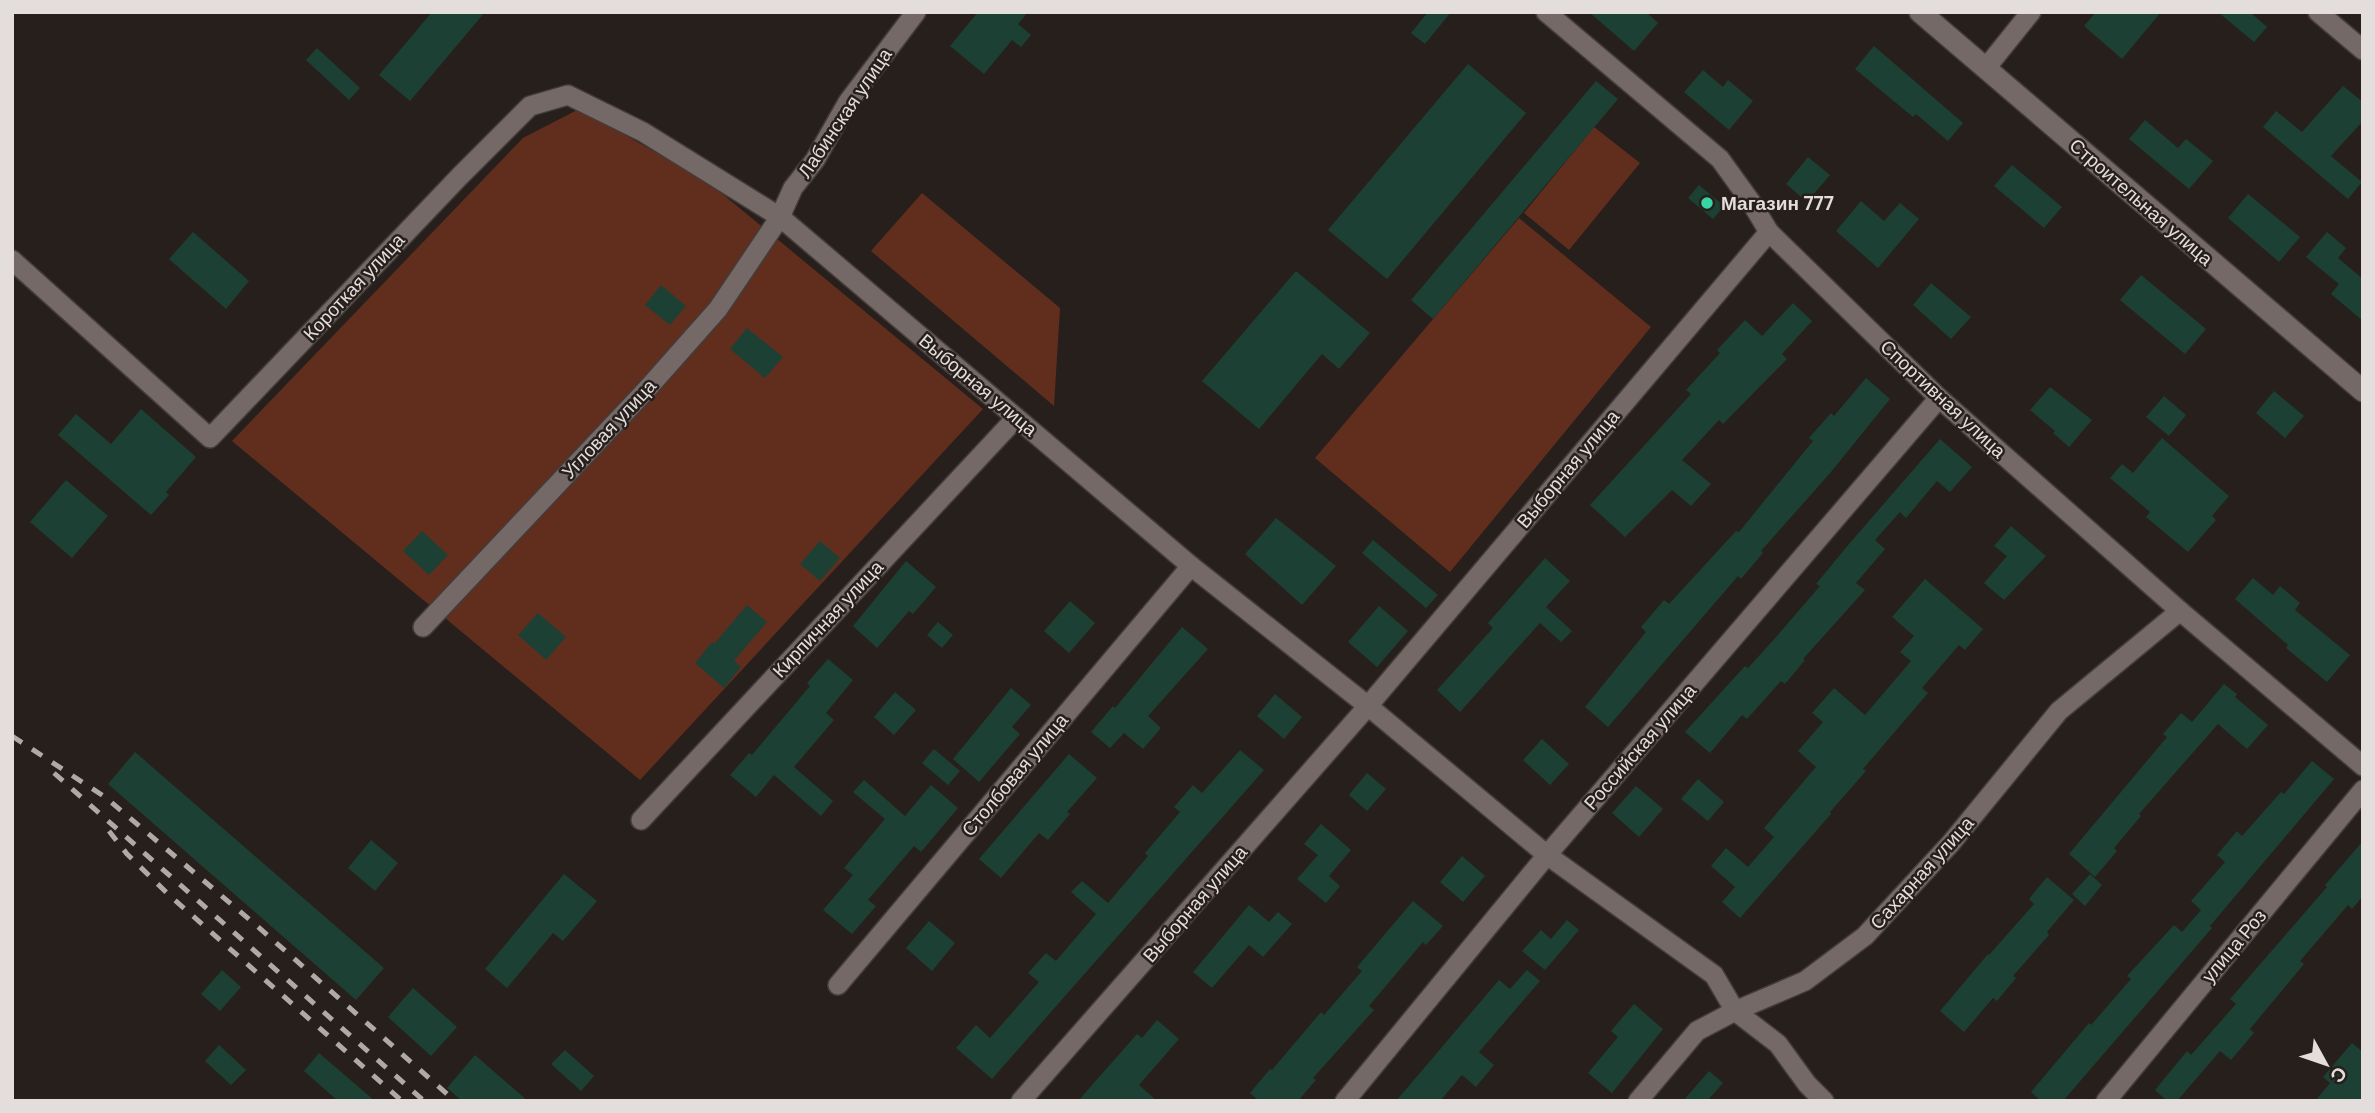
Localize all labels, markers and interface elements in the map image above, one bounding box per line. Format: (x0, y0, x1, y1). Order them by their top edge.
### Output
street label: Лабинская улица (792, 43, 898, 183)
street label: Строительная улица (2064, 133, 2218, 271)
place label: Магазин 777 (1721, 191, 1834, 216)
marker: Магазин 777 (1699, 195, 1715, 211)
street label: Короткая улица (298, 228, 410, 346)
street label: Выборная улица (914, 328, 1043, 442)
street label: Спортивная улица (1875, 334, 2011, 464)
street label: Угловая улица (556, 373, 662, 484)
street label: Выборная улица (1511, 404, 1625, 533)
street label: Кирпичная улица (767, 555, 889, 683)
street label: Российская улица (1578, 678, 1702, 815)
street label: Столбовая улица (956, 708, 1074, 842)
street label: Сахарная улица (1865, 811, 1980, 935)
street label: Выборная улица (1137, 840, 1253, 968)
street label: улица Роз (2196, 904, 2272, 988)
north arrow (2291, 1029, 2361, 1099)
text: С (2324, 1061, 2353, 1088)

